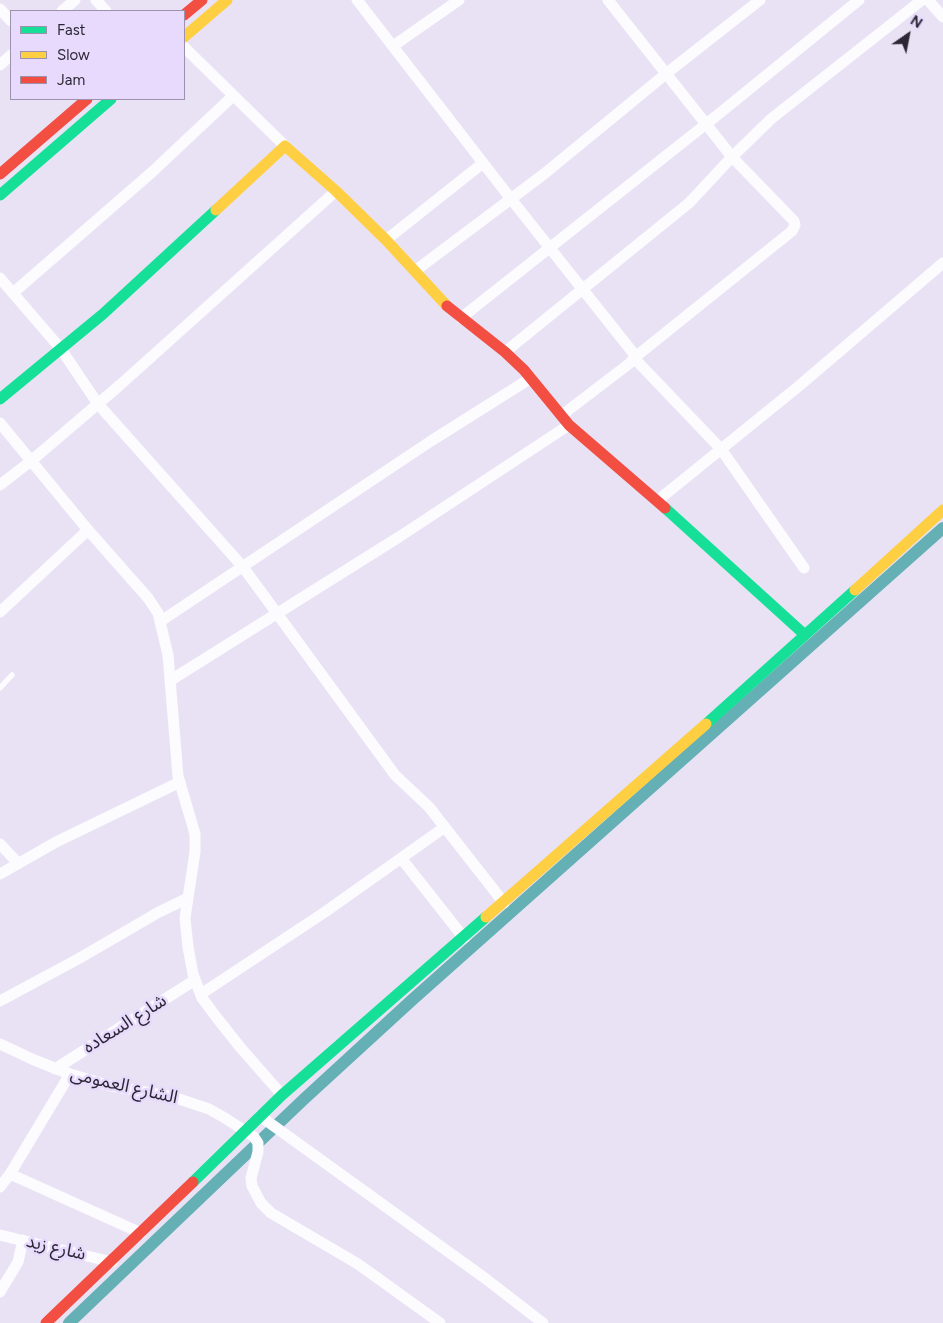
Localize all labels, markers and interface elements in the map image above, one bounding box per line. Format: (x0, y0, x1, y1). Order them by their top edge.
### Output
legend (10, 10, 185, 100)
north arrow (883, 10, 933, 60)
text: N (907, 12, 926, 32)
text: Fast (57, 21, 85, 39)
text: Slow (57, 46, 90, 64)
text: Jam (57, 71, 85, 89)
street label: شارع السعاده (79, 990, 171, 1058)
street label: الشارع العمومى (68, 1063, 180, 1109)
street label: شارع زيد (24, 1231, 88, 1265)

